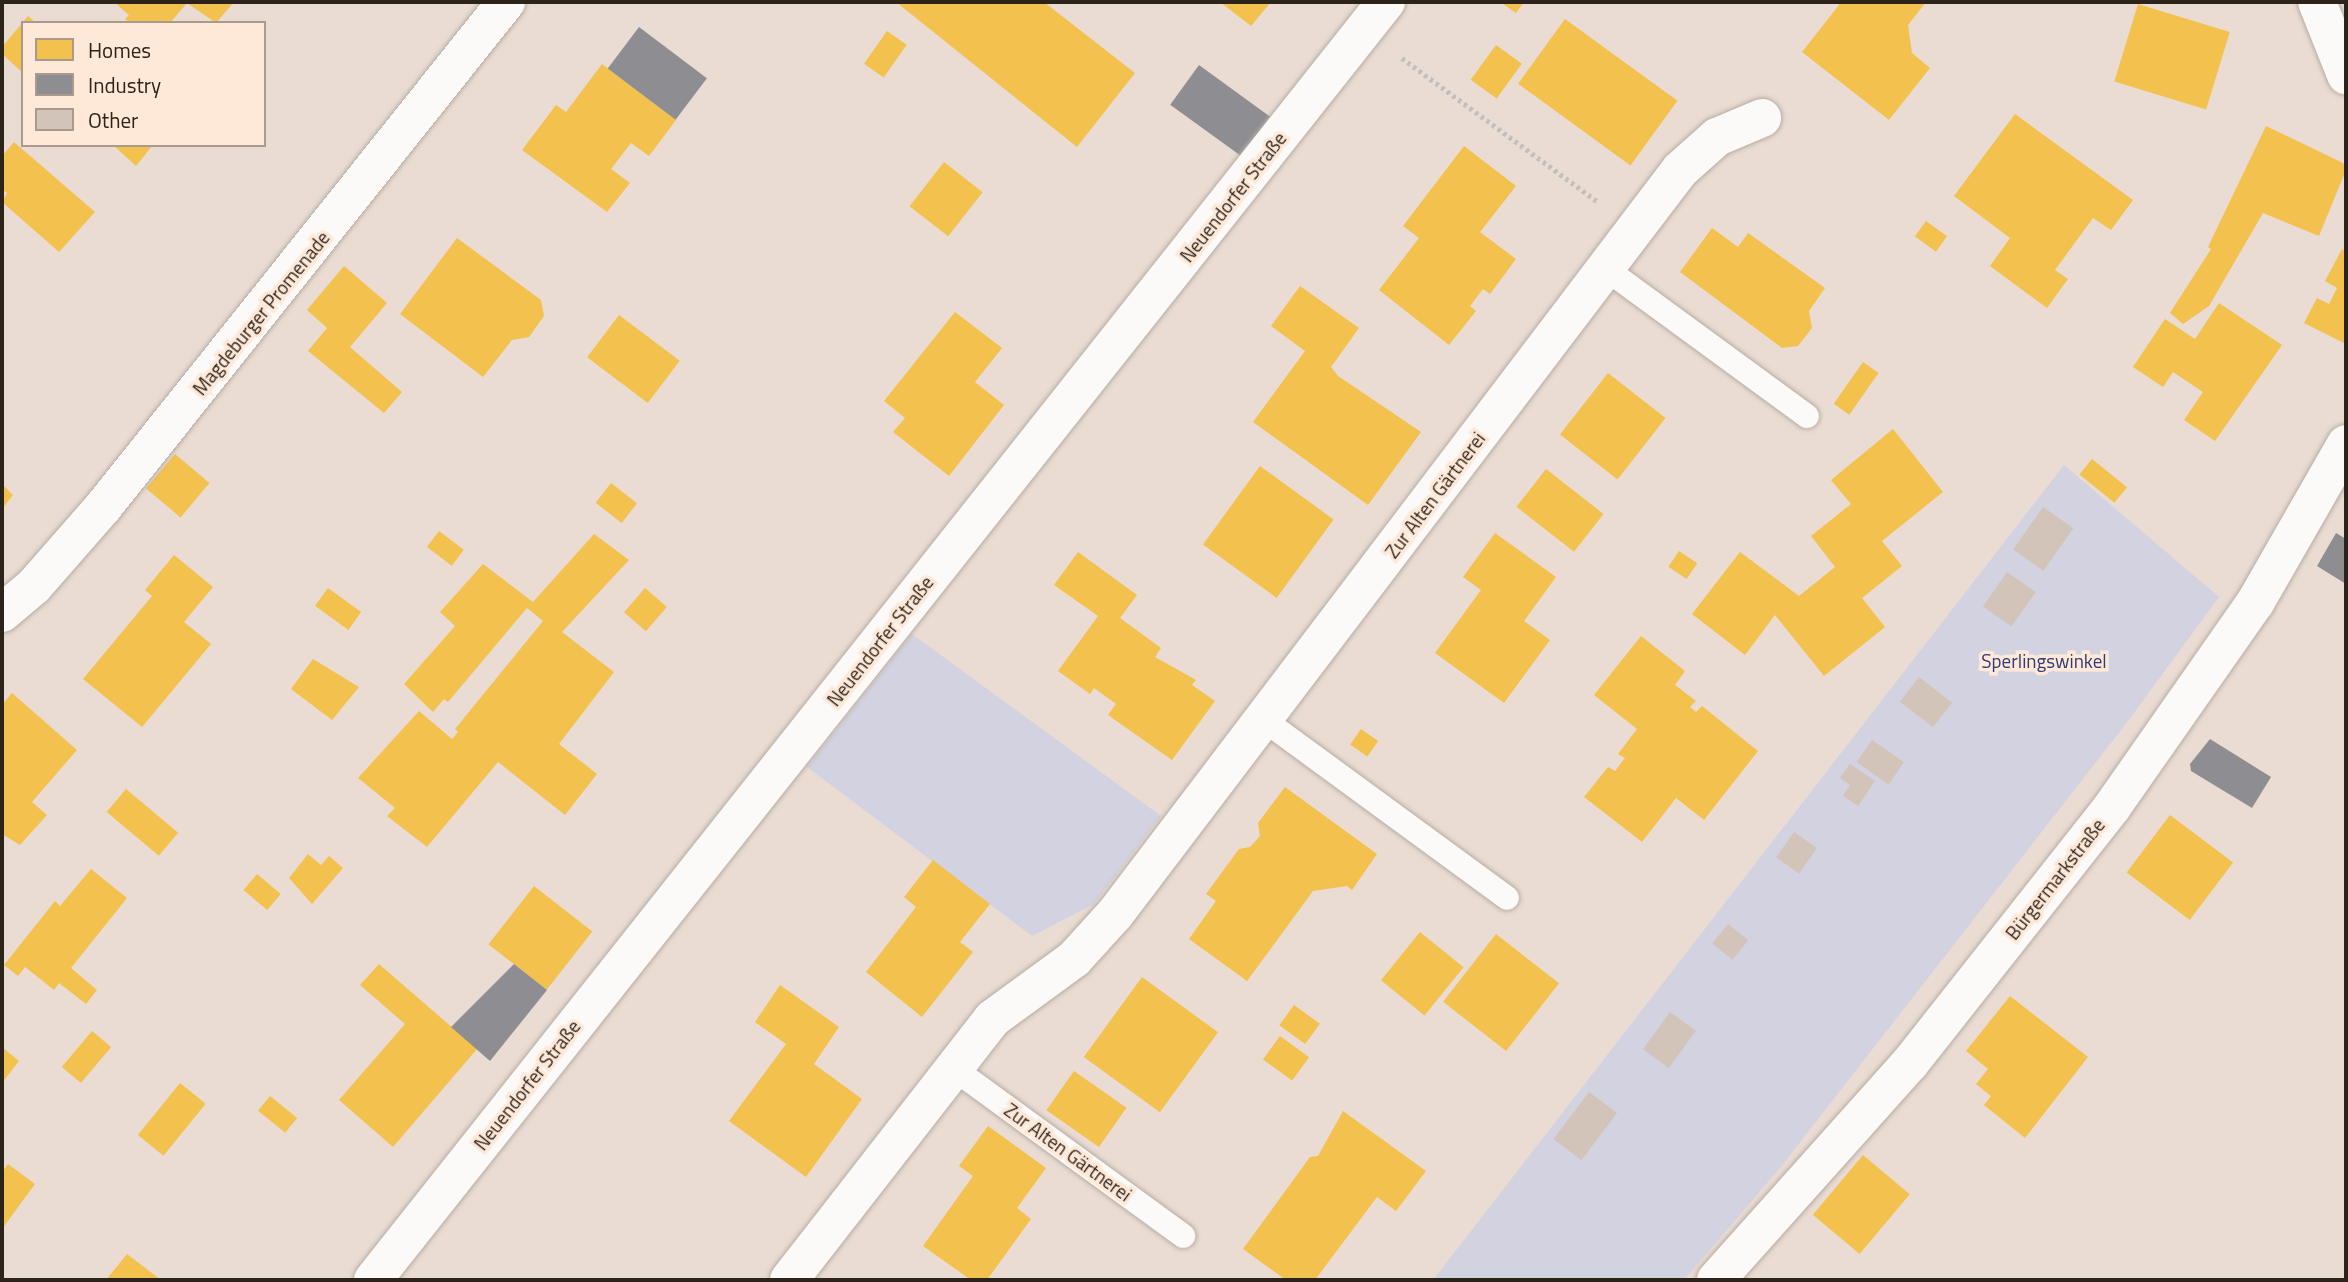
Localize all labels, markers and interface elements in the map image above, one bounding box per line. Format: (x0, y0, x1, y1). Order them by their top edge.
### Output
legend (21, 21, 266, 147)
text: Homes (88, 34, 151, 66)
text: Industry (88, 69, 161, 101)
text: Other (88, 104, 138, 136)
street label: Neuendorfer Straße (1175, 127, 1291, 267)
street label: Magdeburger Promenade (188, 227, 334, 399)
street label: Zur Alten Gärtnerei (1380, 428, 1490, 562)
street label: Neuendorfer Straße (822, 571, 938, 711)
park label: Sperlingswinkel (1981, 650, 2107, 672)
street label: Bürgermarkstraße (2001, 814, 2109, 944)
street label: Neuendorfer Straße (469, 1015, 585, 1155)
street label: Zur Alten Gärtnerei (1000, 1098, 1136, 1206)

